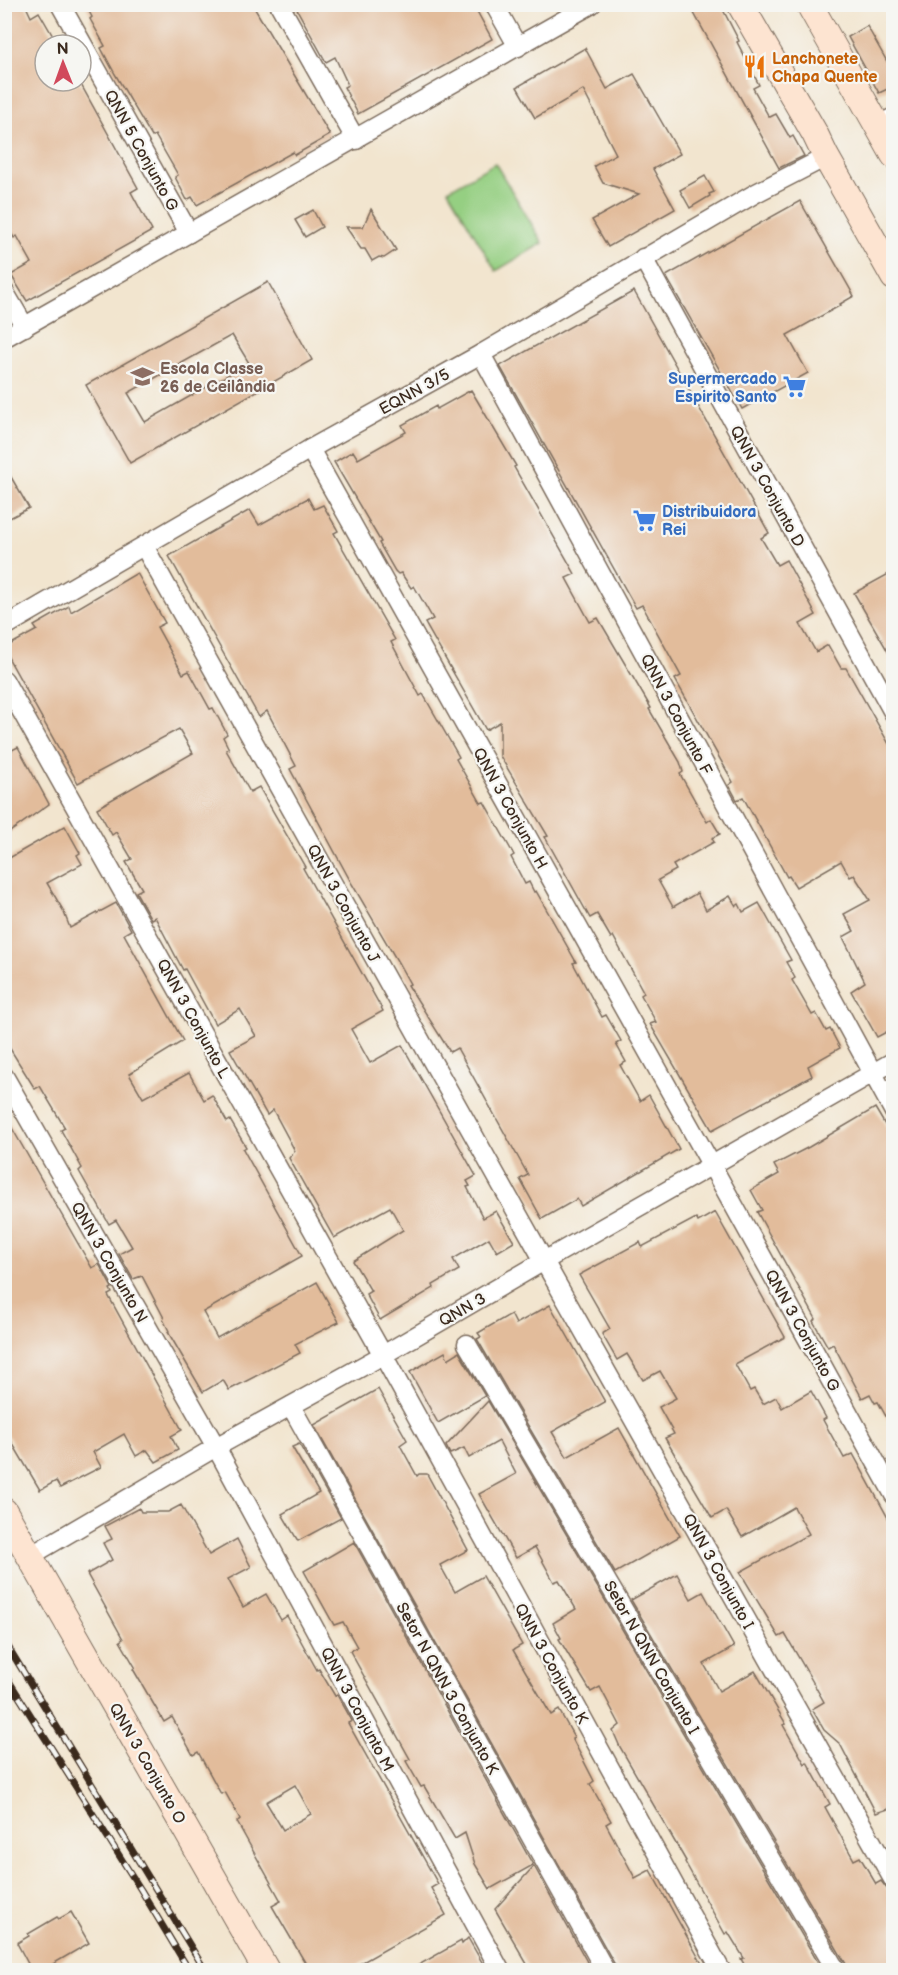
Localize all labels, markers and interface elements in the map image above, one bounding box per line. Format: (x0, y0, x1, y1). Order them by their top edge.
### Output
north arrow (33, 33, 93, 93)
text: N (57, 40, 69, 59)
place label: Lanchonete Chapa Quente (772, 50, 877, 87)
restaurant icon: Lanchonete Chapa Quente (741, 54, 767, 80)
street label: QNN 5 Conjunto G (100, 87, 182, 215)
place label: Escola Classe 26 de Ceilândia (160, 360, 276, 397)
school or university icon: Escola Classe 26 de Ceilândia (129, 364, 155, 390)
street label: EQNN 3/5 (376, 365, 453, 419)
place label: Supermercado Espirito Santo (668, 370, 777, 407)
supermarket icon: Supermercado Espirito Santo (782, 374, 808, 400)
street label: QNN 3 Conjunto D (725, 423, 808, 551)
place label: Distribuidora Rei (662, 503, 757, 540)
supermarket icon: Distribuidora Rei (631, 507, 657, 533)
street label: QNN 3 Conjunto F (636, 651, 716, 779)
street label: QNN 3 Conjunto H (468, 745, 551, 873)
street label: QNN 3 Conjunto J (302, 841, 383, 966)
street label: QNN 3 Conjunto L (152, 956, 234, 1082)
street label: QNN 3 Conjunto N (66, 1199, 151, 1326)
street label: QNN 3 Conjunto G (760, 1267, 843, 1395)
street label: QNN 3 (436, 1289, 490, 1331)
street label: QNN 3 Conjunto I (678, 1511, 757, 1633)
street label: Setor N QNN Conjunto I (599, 1578, 702, 1738)
street label: Setor N QNN 3 Conjunto K (391, 1599, 502, 1779)
street label: QNN 3 Conjunto K (510, 1600, 592, 1728)
street label: QNN 3 Conjunto M (316, 1644, 397, 1775)
street label: QNN 3 Conjunto O (104, 1700, 189, 1828)

